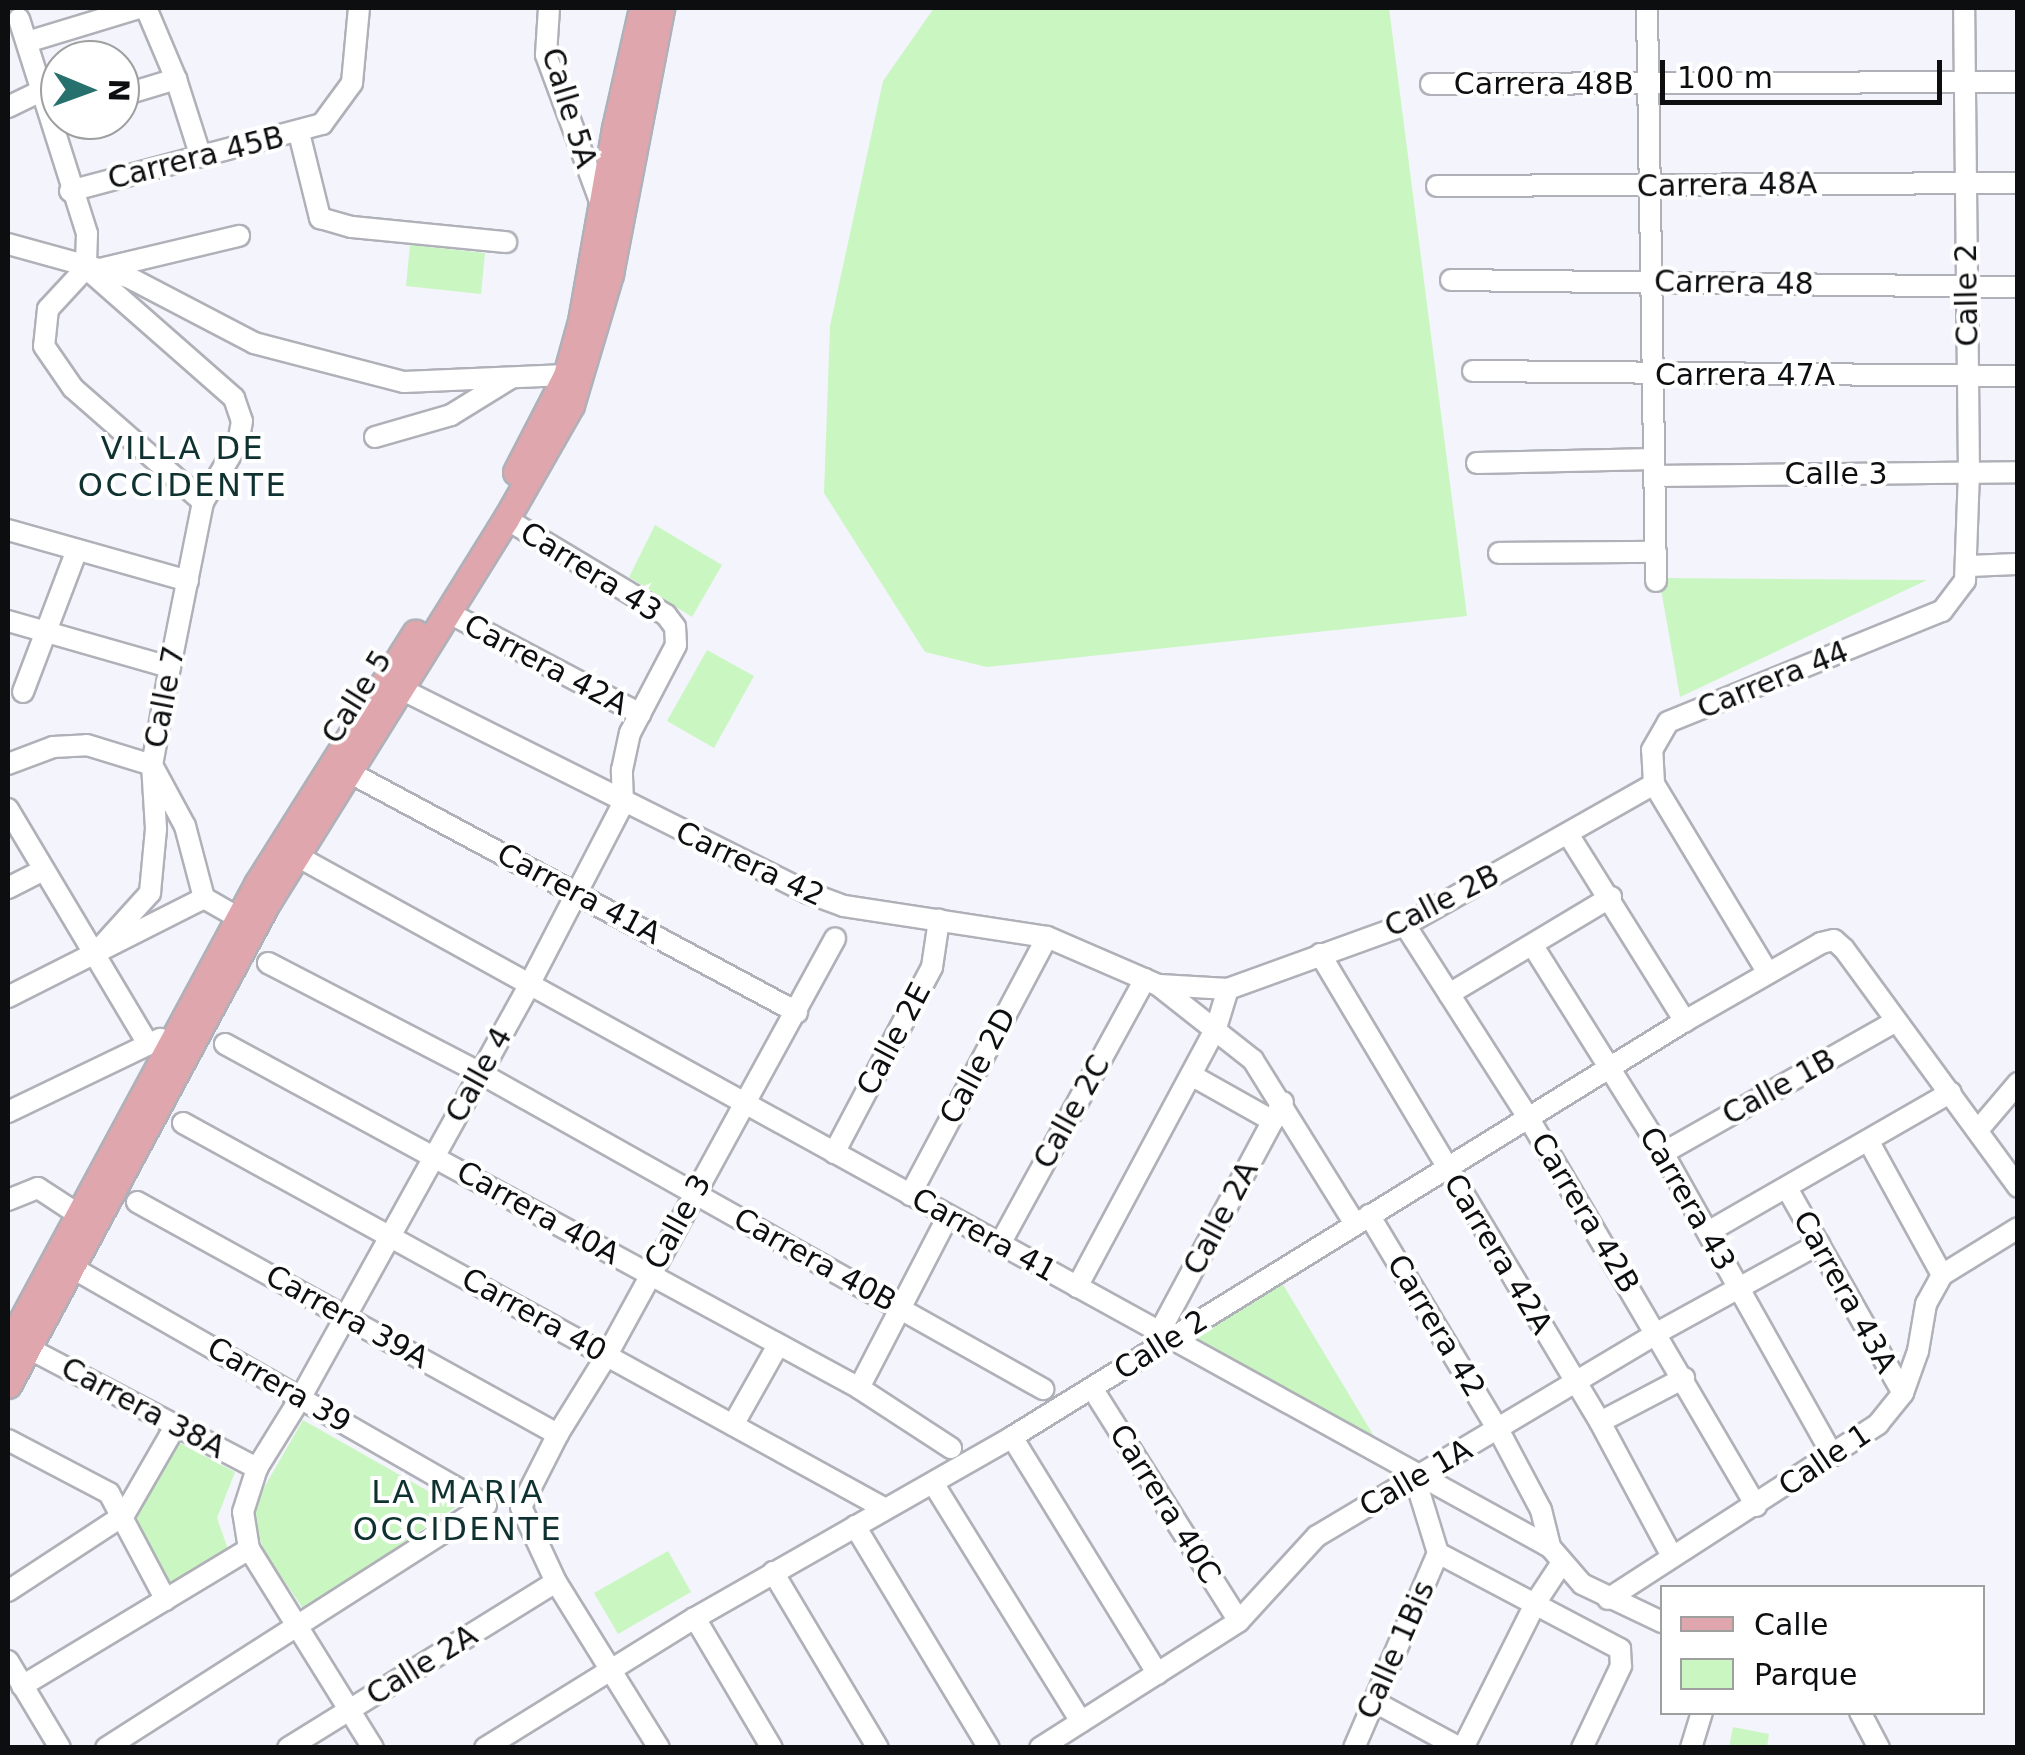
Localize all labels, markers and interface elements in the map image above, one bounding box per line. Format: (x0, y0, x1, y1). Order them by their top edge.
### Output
north arrow (40, 40, 140, 140)
scale bar (1665, 40, 1948, 102)
street label: Calle 5A (534, 44, 604, 172)
text: 100 m (1677, 60, 1773, 95)
street label: Carrera 48B (1454, 66, 1634, 102)
text: N (102, 78, 135, 103)
street label: Carrera 45B (104, 119, 288, 197)
street label: Carrera 48A (1637, 165, 1817, 205)
street label: Calle 2 (1948, 243, 1986, 347)
street label: Carrera 48 (1654, 264, 1814, 302)
street label: Carrera 47A (1655, 357, 1835, 393)
district label: VILLA DE OCCIDENTE (78, 430, 288, 505)
street label: Calle 3 (1784, 456, 1888, 492)
street label: Carrera 43 (514, 514, 668, 630)
street label: Carrera 42A (458, 607, 634, 723)
street label: Carrera 44 (1692, 633, 1854, 727)
street label: Calle 7 (137, 643, 193, 751)
street label: Calle 5 (314, 644, 400, 750)
street label: Carrera 42 (670, 814, 830, 914)
street label: Carrera 41A (491, 836, 667, 952)
street label: Calle 2B (1379, 857, 1505, 945)
street label: Calle 2E (849, 977, 939, 1101)
street label: Calle 2D (932, 1002, 1024, 1130)
street label: Calle 4 (438, 1021, 520, 1129)
street label: Calle 1B (1716, 1041, 1842, 1133)
street label: Calle 2C (1026, 1049, 1118, 1175)
street label: Carrera 43 (1631, 1121, 1743, 1277)
street label: Carrera 42B (1523, 1126, 1647, 1300)
street label: Carrera 40A (450, 1154, 626, 1272)
street label: Calle 2A (1176, 1155, 1266, 1281)
street label: Carrera 42A (1436, 1167, 1560, 1341)
street label: Calle 3 (637, 1168, 719, 1276)
street label: Carrera 41 (905, 1181, 1063, 1289)
street label: Carrera 40B (727, 1201, 903, 1319)
street label: Carrera 43A (1786, 1204, 1904, 1380)
street label: Carrera 42 (1379, 1248, 1493, 1404)
street label: Carrera 39A (259, 1258, 435, 1376)
street label: Carrera 40 (455, 1261, 613, 1369)
street label: Calle 2 (1108, 1302, 1214, 1388)
street label: Carrera 39 (201, 1329, 357, 1441)
street label: Carrera 38A (55, 1350, 231, 1466)
street label: Calle 1 (1772, 1416, 1878, 1504)
street label: Carrera 40C (1102, 1418, 1228, 1590)
street label: Calle 1A (1353, 1432, 1479, 1524)
district label: LA MARIA OCCIDENTE (353, 1474, 563, 1549)
street label: Calle 1Bis (1350, 1575, 1442, 1725)
legend (1660, 1585, 1985, 1715)
text: Calle (1754, 1607, 1828, 1642)
street label: Calle 2A (360, 1617, 484, 1713)
text: Parque (1754, 1657, 1857, 1692)

